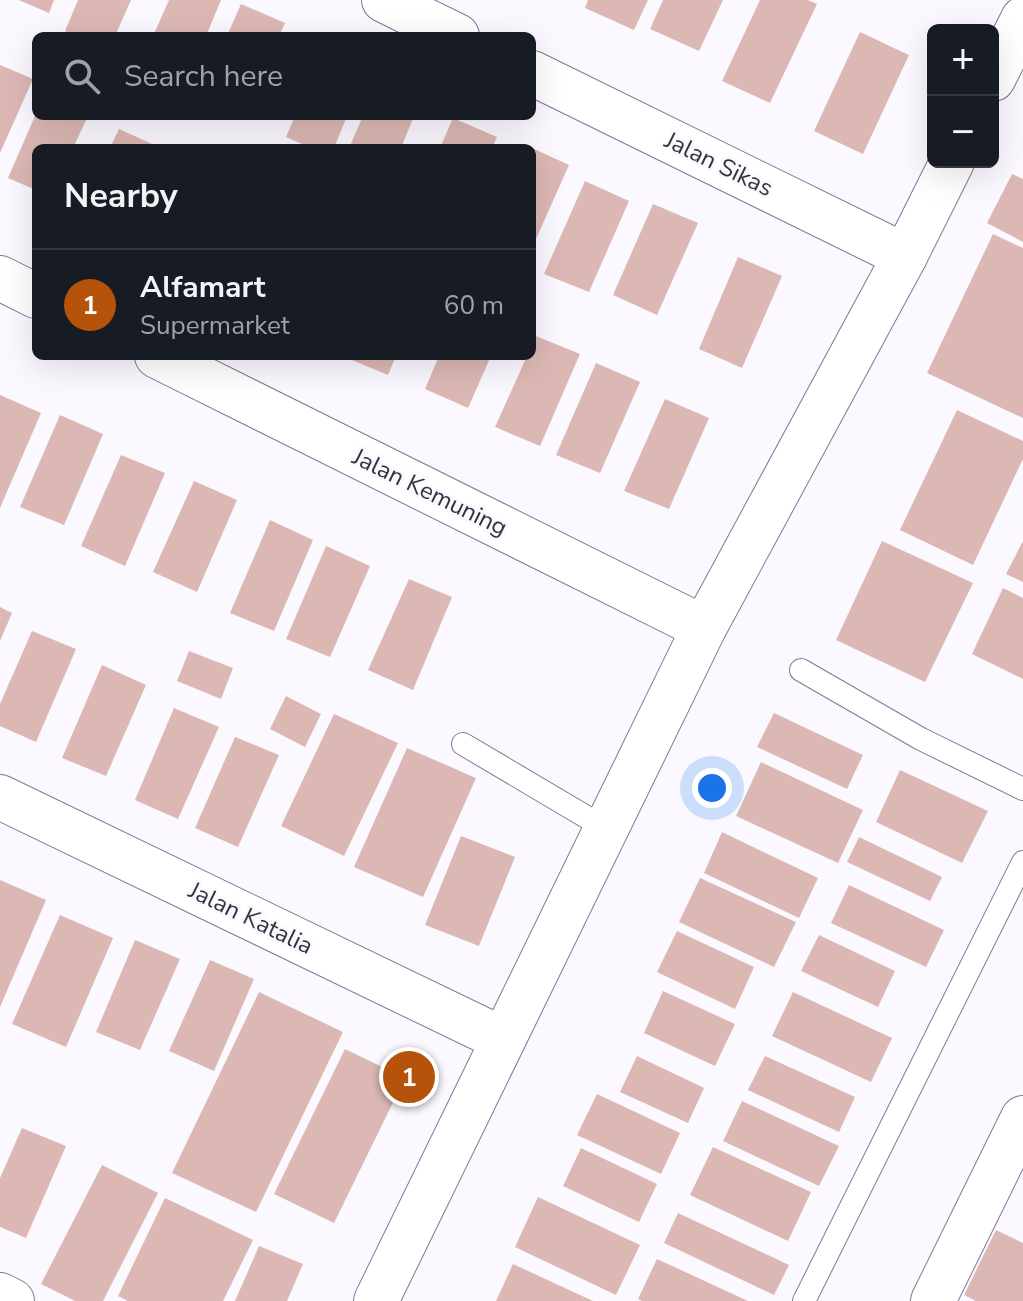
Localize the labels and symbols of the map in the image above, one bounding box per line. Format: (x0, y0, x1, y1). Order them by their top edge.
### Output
street label: Jalan Sikas (659, 124, 778, 204)
street label: Jalan Kemuning (346, 440, 513, 543)
your location (692, 768, 732, 808)
street label: Jalan Katalia (183, 874, 318, 962)
pin: 1 (383, 1047, 435, 1107)

